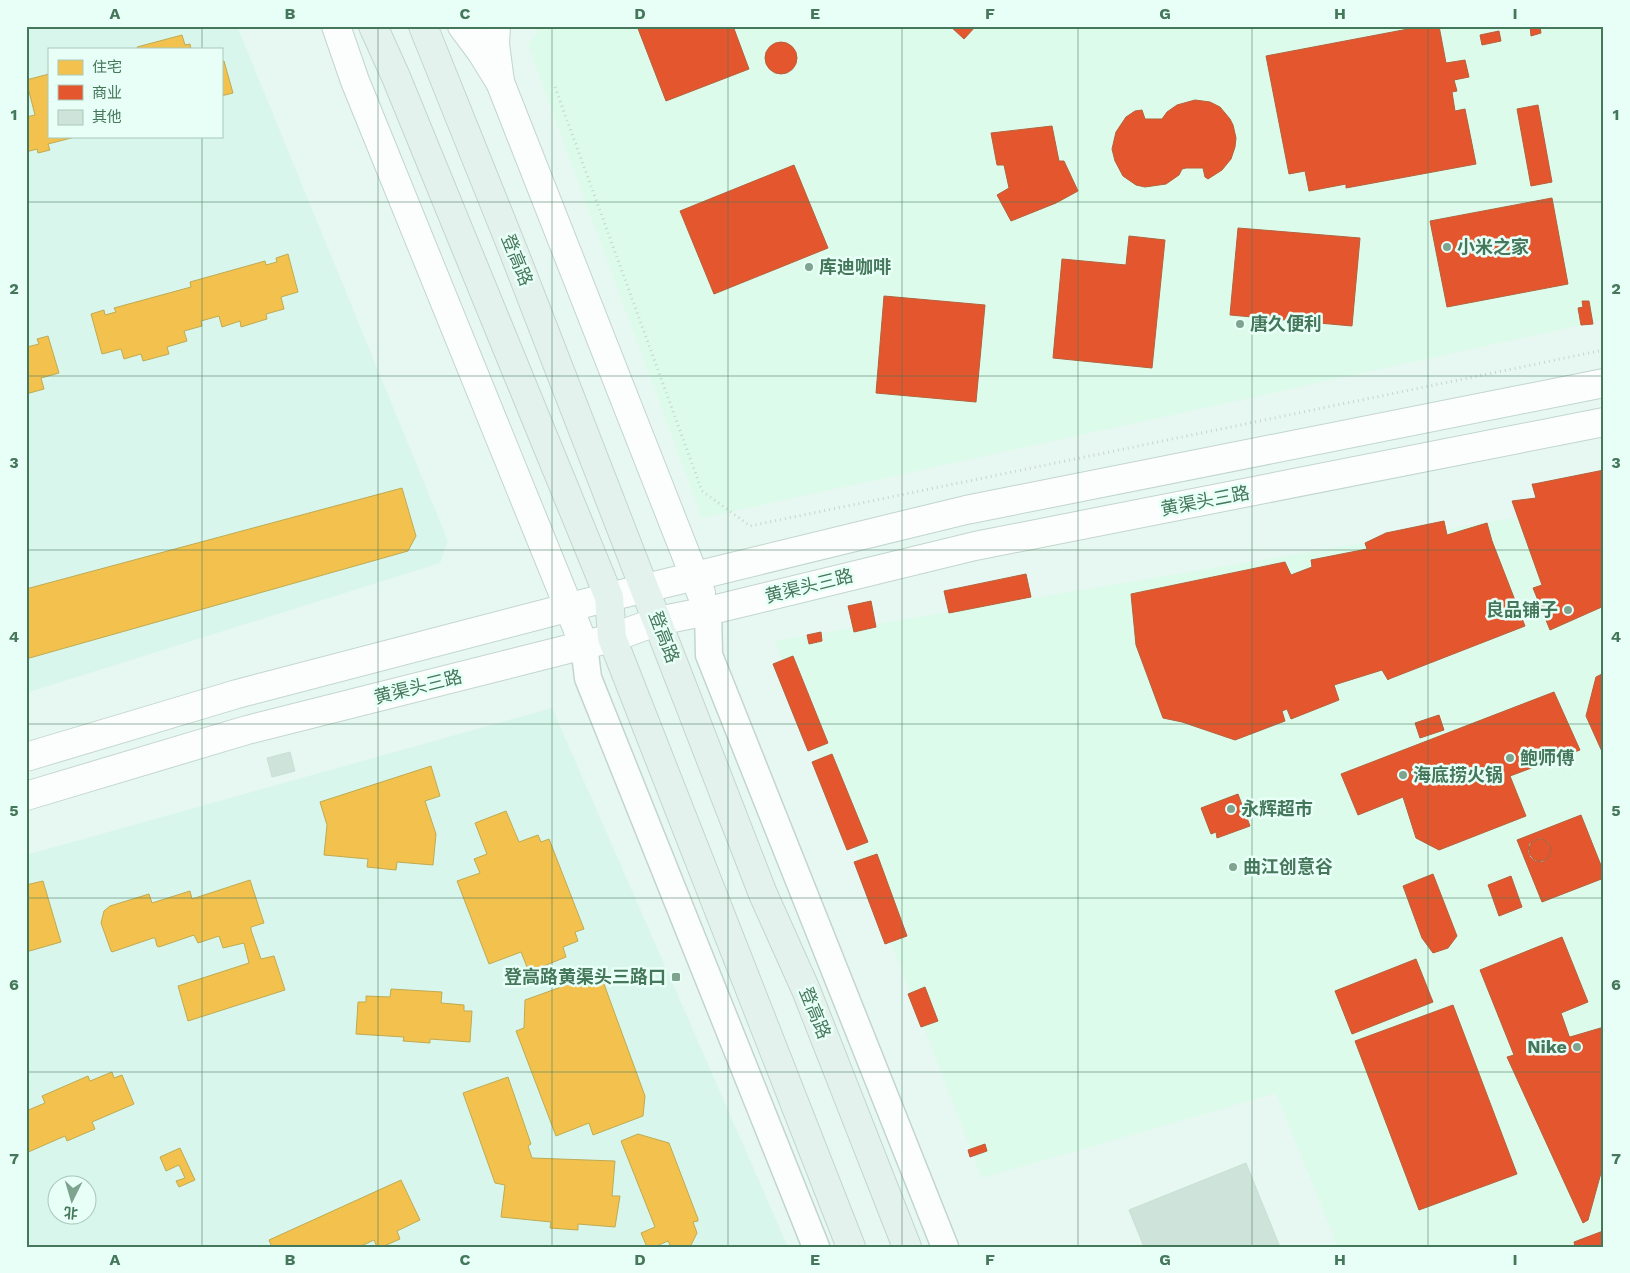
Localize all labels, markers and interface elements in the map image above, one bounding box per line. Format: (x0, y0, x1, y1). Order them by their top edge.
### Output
text: A (110, 4, 121, 23)
text: B (285, 4, 296, 23)
text: C (460, 4, 471, 23)
text: D (634, 4, 646, 23)
text: E (810, 4, 820, 23)
text: F (985, 4, 995, 23)
text: G (1159, 4, 1171, 23)
text: H (1334, 4, 1346, 23)
text: I (1512, 4, 1518, 23)
legend (48, 48, 222, 138)
text: 住宅 (92, 58, 122, 76)
text: 商业 (92, 84, 122, 102)
text: 1 (11, 105, 17, 124)
text: 1 (1613, 105, 1619, 124)
text: 其他 (92, 108, 122, 126)
street label: 登高路 (498, 231, 537, 289)
place label: 小米之家 (1457, 236, 1529, 257)
marker: 小米之家 (1441, 241, 1453, 253)
place label: 库迪咖啡 (819, 256, 891, 277)
marker: 库迪咖啡 (803, 261, 815, 273)
text: 2 (9, 279, 19, 298)
text: 2 (1611, 279, 1621, 298)
place label: 唐久便利 (1250, 313, 1322, 334)
marker: 唐久便利 (1234, 318, 1246, 330)
text: 3 (9, 453, 19, 472)
text: 3 (1611, 453, 1621, 472)
street label: 黄渠头三路 (1159, 482, 1251, 519)
street label: 黄渠头三路 (763, 564, 855, 607)
place label: 良品铺子 (1486, 599, 1558, 620)
marker: 良品铺子 (1562, 604, 1574, 616)
street label: 登高路 (645, 608, 684, 666)
text: 4 (9, 627, 19, 646)
text: 4 (1611, 627, 1621, 646)
street label: 黄渠头三路 (372, 665, 464, 708)
place label: 鲍师傅 (1520, 747, 1574, 768)
marker: 鲍师傅 (1504, 752, 1516, 764)
place label: 海底捞火锅 (1413, 764, 1503, 785)
marker: 海底捞火锅 (1397, 769, 1409, 781)
place label: 永辉超市 (1241, 798, 1313, 819)
text: 5 (9, 801, 19, 820)
text: 5 (1611, 801, 1621, 820)
marker: 永辉超市 (1225, 803, 1237, 815)
place label: 曲江创意谷 (1243, 856, 1333, 877)
marker: 曲江创意谷 (1227, 861, 1239, 873)
place label: 登高路黄渠头三路口 (504, 966, 666, 987)
marker: 登高路黄渠头三路口 (670, 971, 682, 983)
text: 6 (9, 975, 19, 994)
text: 6 (1611, 975, 1621, 994)
street label: 登高路 (796, 984, 835, 1042)
place label: Nike (1527, 1036, 1567, 1057)
marker: Nike (1571, 1041, 1583, 1053)
text: 7 (9, 1149, 19, 1168)
text: 7 (1611, 1149, 1621, 1168)
north arrow (48, 1176, 98, 1226)
text: 北 (63, 1204, 79, 1222)
text: A (110, 1250, 121, 1269)
text: B (285, 1250, 296, 1269)
text: C (460, 1250, 471, 1269)
text: D (634, 1250, 646, 1269)
text: E (810, 1250, 820, 1269)
text: F (985, 1250, 995, 1269)
text: G (1159, 1250, 1171, 1269)
text: H (1334, 1250, 1346, 1269)
text: I (1512, 1250, 1518, 1269)

